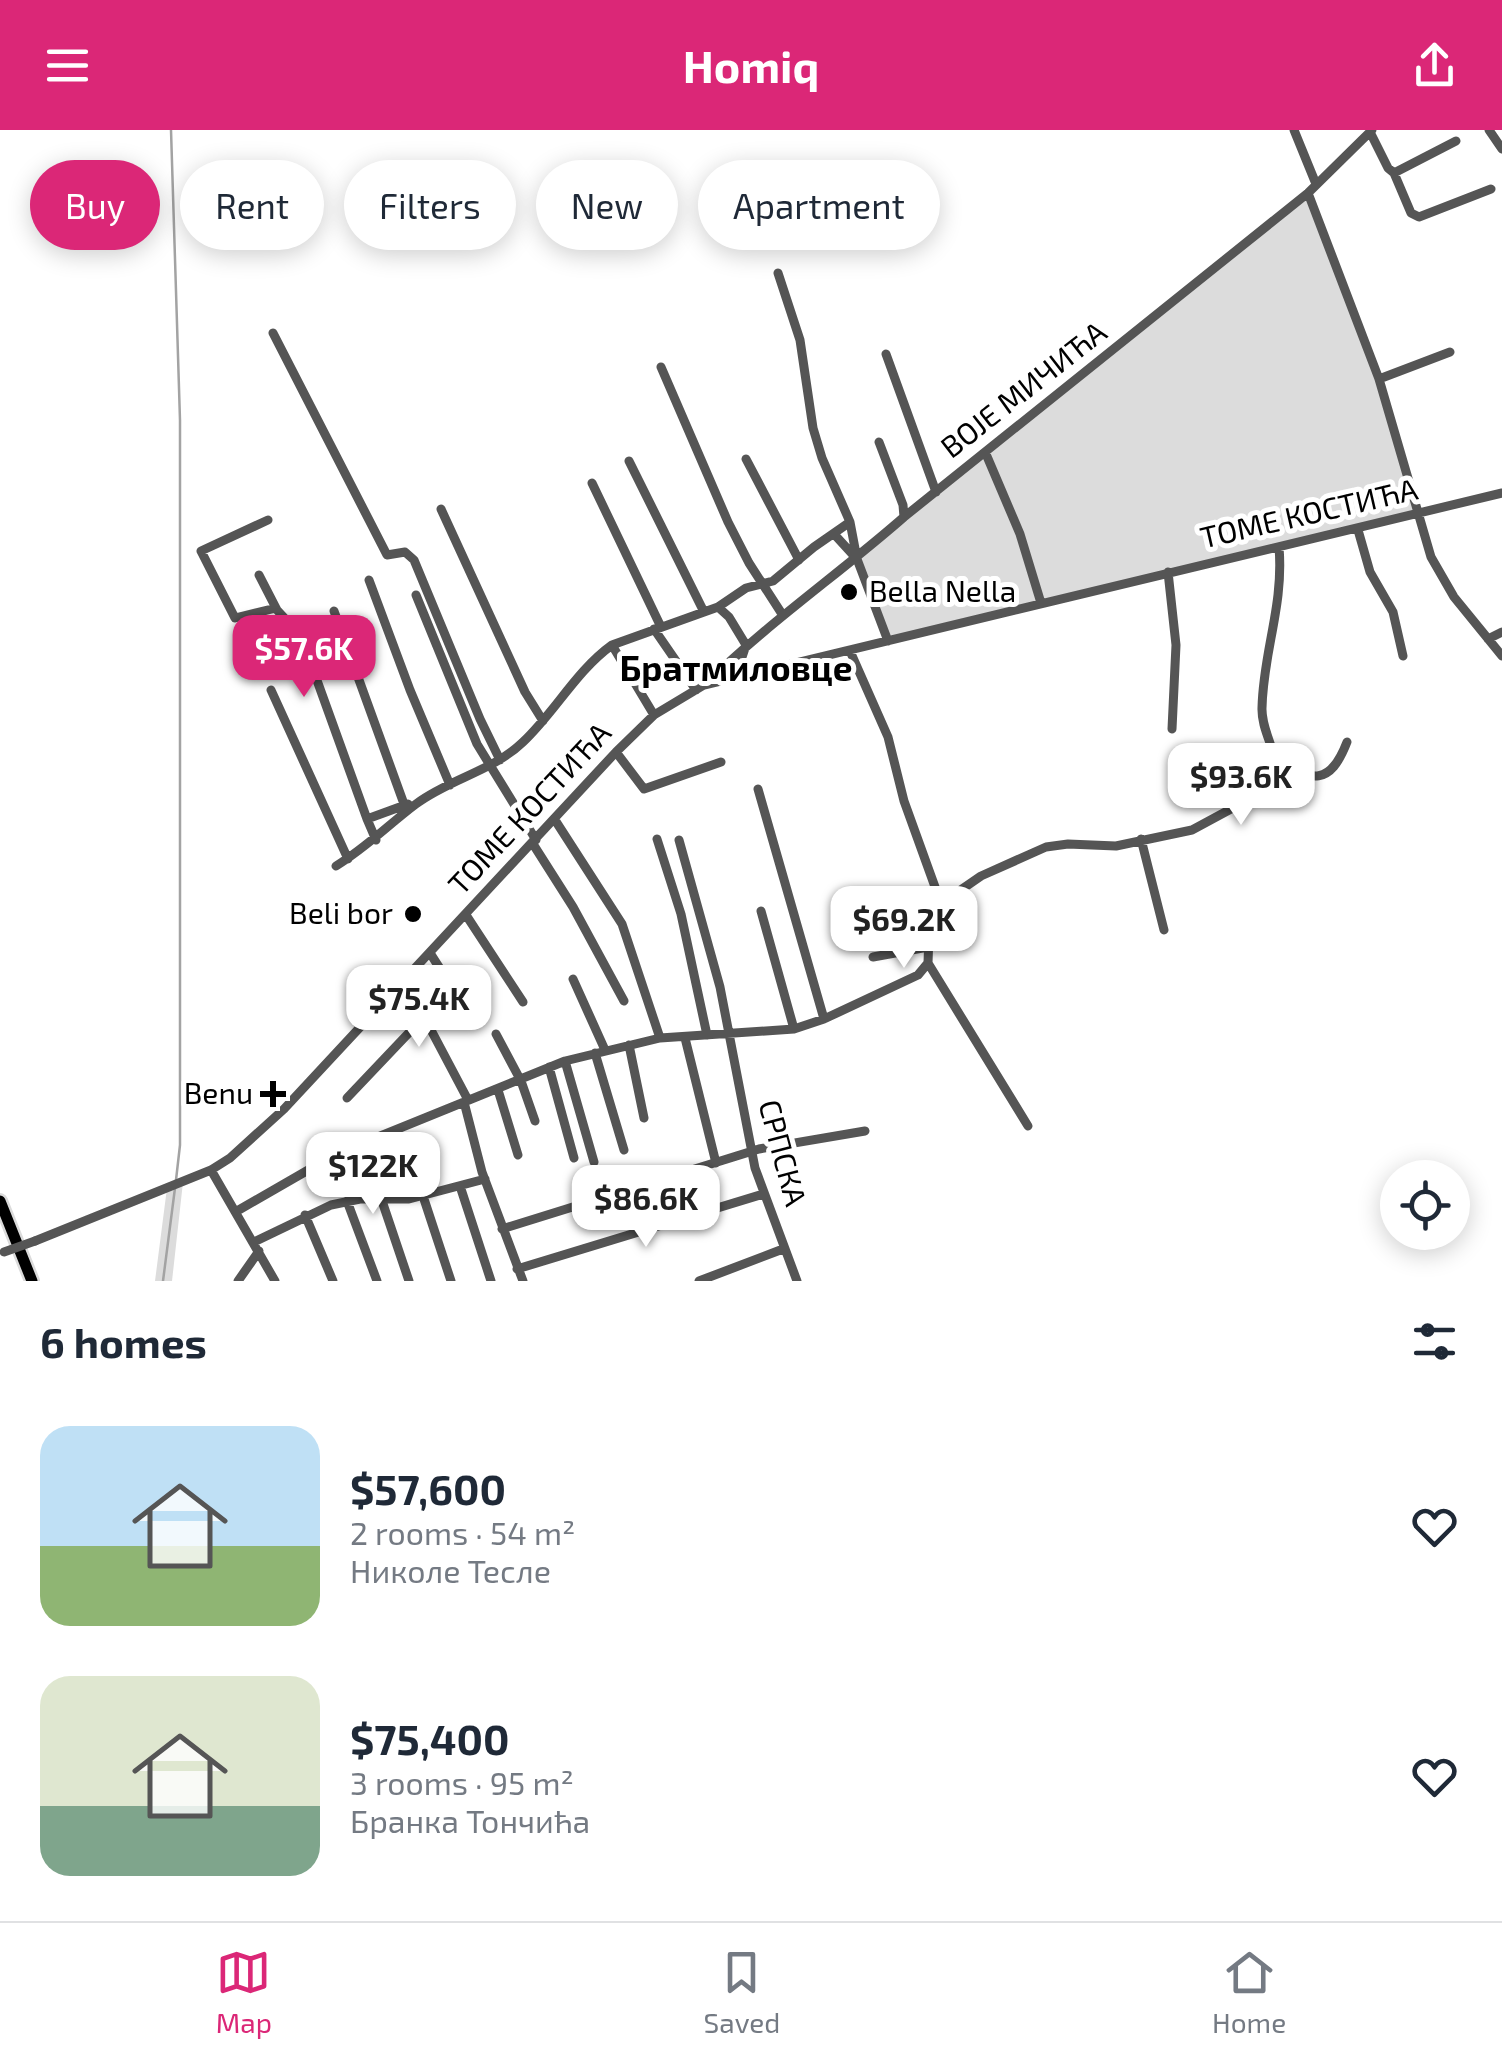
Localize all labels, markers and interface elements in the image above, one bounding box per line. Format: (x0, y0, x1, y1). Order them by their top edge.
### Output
icon: menu (40, 38, 95, 93)
text: Homiq (683, 38, 819, 92)
icon: share (1407, 38, 1462, 93)
chip: Buy (30, 160, 160, 250)
chip: Rent (180, 160, 324, 250)
chip: Filters (344, 160, 516, 250)
chip: New (536, 160, 678, 250)
chip: Apartment (698, 160, 940, 250)
street label: ВОЈЕ МИЧИЋА (933, 312, 1113, 464)
street label: ТОМЕ КОСТИЋА (1196, 469, 1421, 555)
place label: Bella Nella (869, 572, 1016, 608)
marker: Bella Nella (838, 581, 860, 603)
pin: $57.6K (223, 615, 385, 700)
text: $57.6K (255, 628, 353, 666)
district label: Братмиловце (620, 646, 852, 688)
street label: ТОМЕ КОСТИЋА (440, 714, 618, 901)
pin: $93.6K (1160, 743, 1322, 828)
text: $93.6K (1190, 756, 1292, 794)
pin: $69.2K (823, 886, 985, 971)
place label: Beli bor (289, 894, 393, 930)
text: $69.2K (852, 899, 956, 937)
marker: Beli bor (402, 903, 424, 925)
pin: $75.4K (338, 965, 500, 1050)
text: $75.4K (368, 978, 470, 1016)
place label: Benu (184, 1074, 253, 1110)
marker: Benu (262, 1083, 284, 1105)
street label: СРПСКА (752, 1095, 815, 1210)
pin: $122K (303, 1132, 443, 1217)
text: $122K (328, 1145, 418, 1183)
map controls (1380, 1160, 1470, 1250)
button: locate (1380, 1160, 1470, 1250)
pin: $86.6K (565, 1165, 727, 1250)
text: $86.6K (594, 1178, 698, 1216)
icon: filters (1407, 1314, 1462, 1369)
text: 6 homes (40, 1316, 207, 1366)
text: $57,600 (350, 1463, 506, 1513)
icon: home (120, 1466, 240, 1586)
icon: heart (1407, 1499, 1462, 1554)
text: 2 rooms · 54 m² (350, 1513, 575, 1551)
text: Николе Тесле (350, 1551, 551, 1589)
text: $75,400 (350, 1713, 509, 1763)
icon: home (120, 1716, 240, 1836)
icon: heart (1407, 1749, 1462, 1804)
text: 3 rooms · 95 m² (350, 1763, 574, 1801)
text: Бранка Тончића (350, 1801, 590, 1839)
tab: Map (216, 1945, 272, 2039)
tab: Saved (704, 1945, 780, 2039)
tab: Home (1212, 1945, 1286, 2039)

